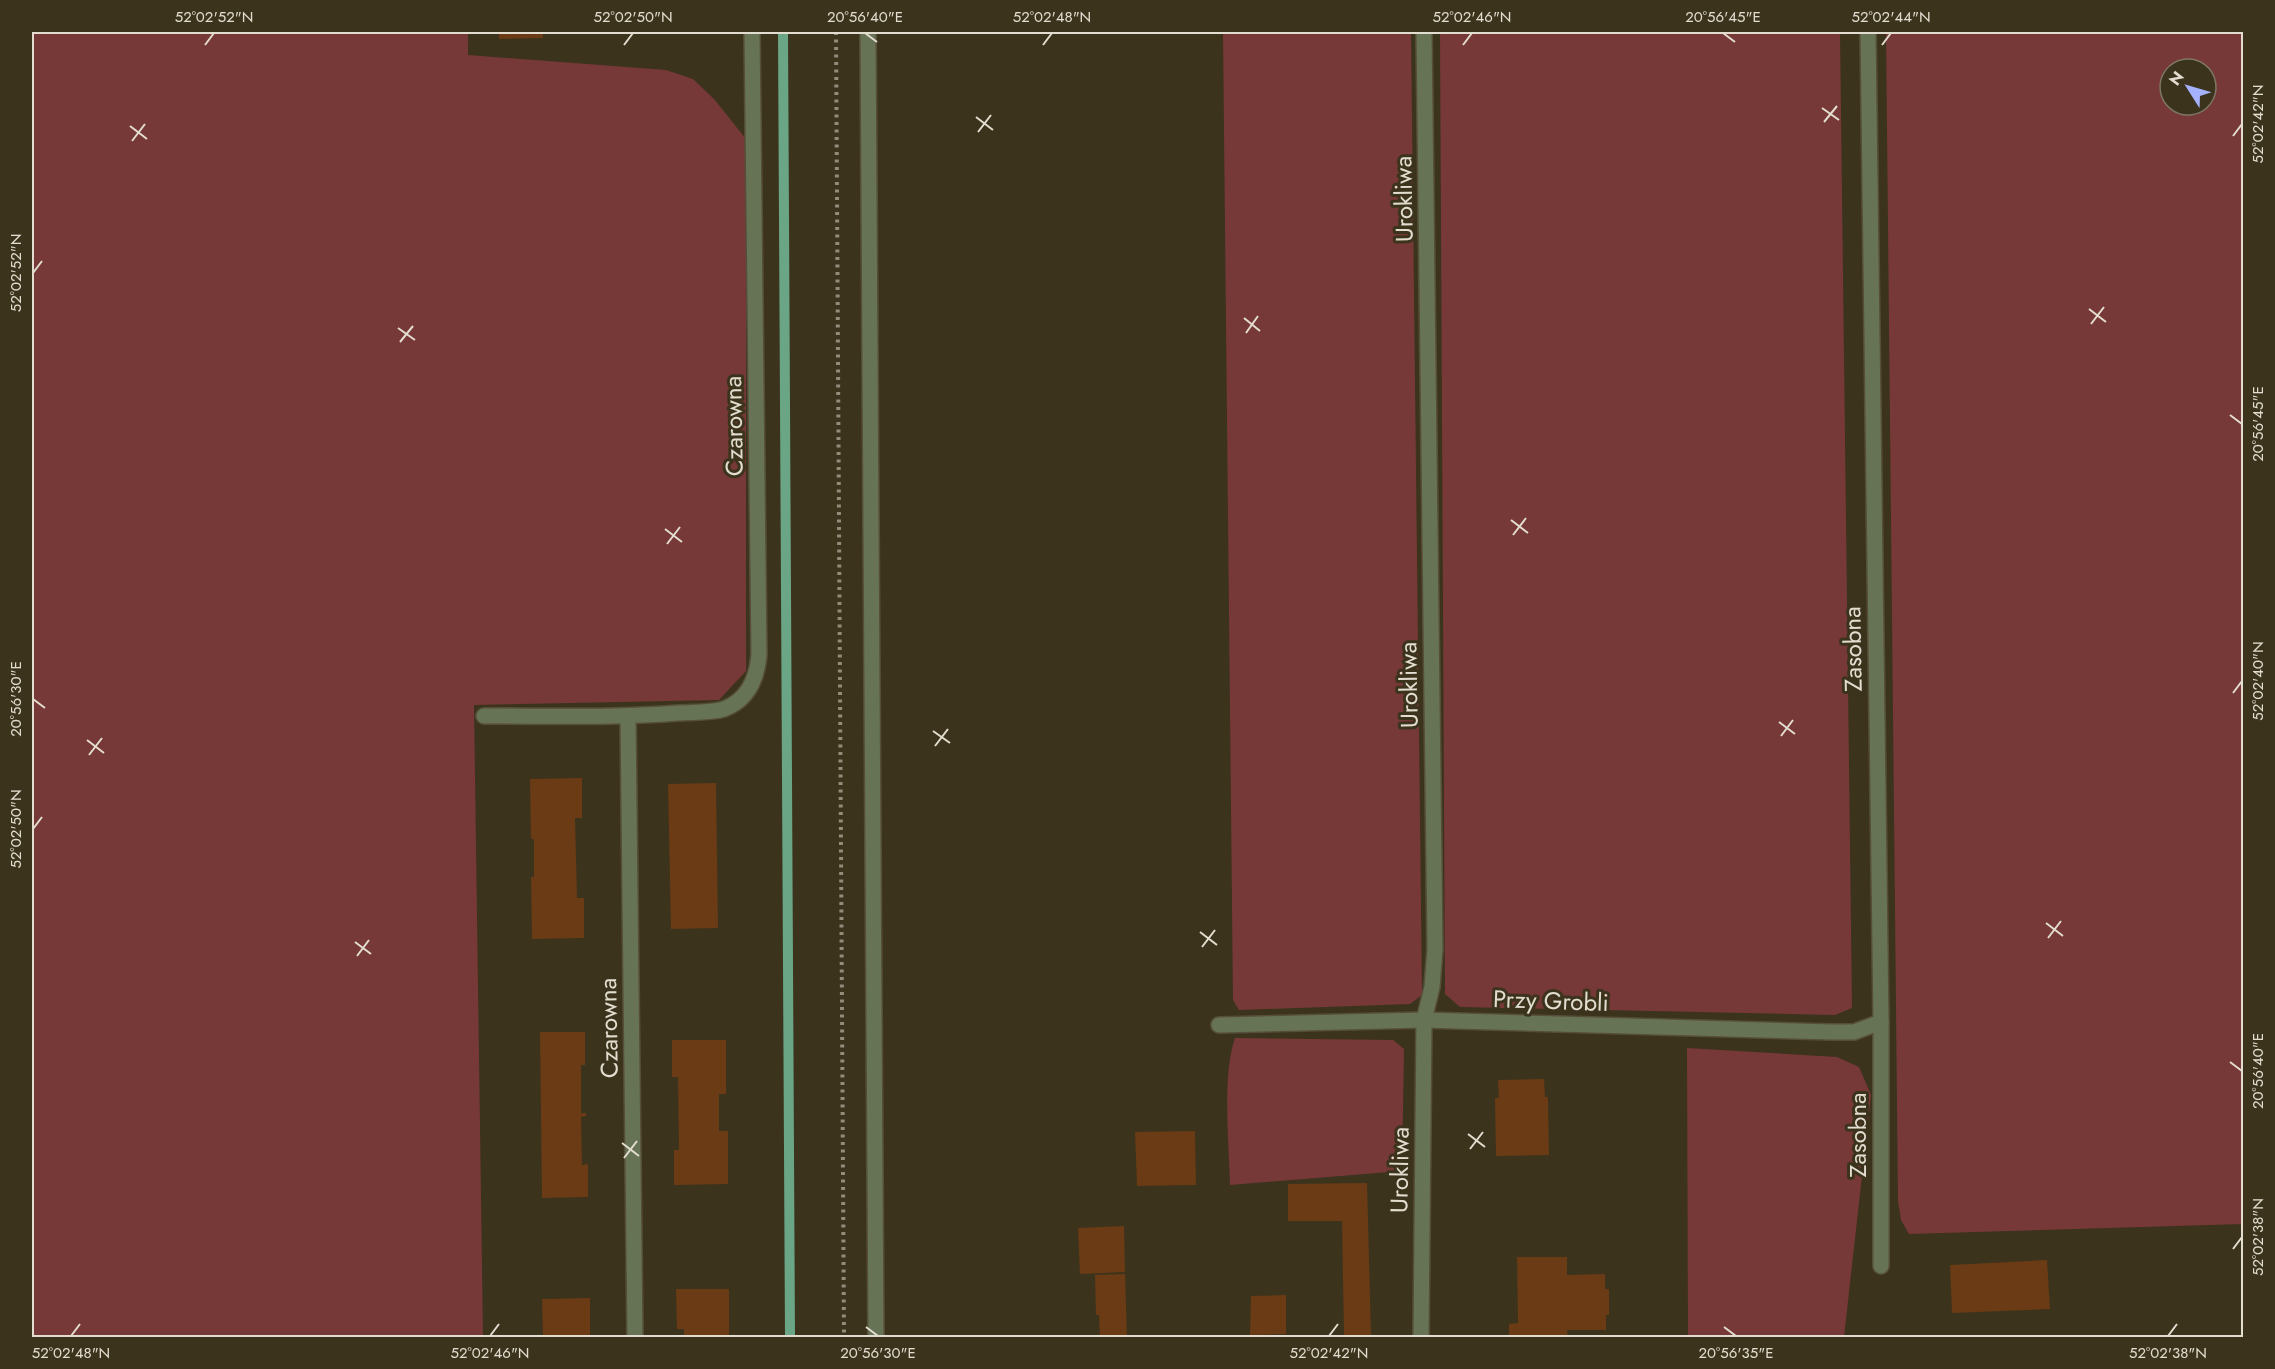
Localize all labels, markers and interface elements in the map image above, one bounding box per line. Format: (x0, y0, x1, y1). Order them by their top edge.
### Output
text: 52°02'52"N (175, 6, 253, 28)
text: 52°02'50"N (593, 6, 673, 28)
text: 20°56'40"E (827, 6, 903, 28)
text: 52°02'48"N (1013, 6, 1091, 28)
text: 52°02'46"N (1433, 6, 1511, 28)
text: 20°56'45"E (1685, 6, 1761, 28)
text: 52°02'44"N (1851, 6, 1931, 28)
north arrow (2158, 57, 2218, 117)
text: N (2163, 66, 2189, 90)
text: 52°02'42"N (2247, 85, 2269, 163)
street label: Urokliwa (1385, 156, 1422, 242)
text: 52°02'52"N (5, 234, 27, 312)
street label: Czarowna (715, 376, 752, 476)
text: 20°56'45"E (2247, 386, 2269, 462)
street label: Zasobna (1834, 606, 1871, 692)
text: 52°02'40"N (2247, 641, 2269, 721)
street label: Urokliwa (1390, 642, 1427, 728)
text: 20°56'30"E (5, 661, 27, 737)
text: 52°02'50"N (5, 789, 27, 869)
street label: Czarowna (590, 978, 627, 1078)
street label: Przy Grobli (1493, 981, 1609, 1020)
text: 20°56'40"E (2247, 1033, 2269, 1109)
street label: Zasobna (1840, 1092, 1875, 1178)
street label: Urokliwa (1381, 1127, 1418, 1213)
text: 52°02'38"N (2247, 1198, 2269, 1276)
text: 52°02'48"N (32, 1342, 110, 1364)
text: 52°02'46"N (451, 1342, 529, 1364)
text: 20°56'30"E (840, 1342, 916, 1364)
text: 52°02'42"N (1290, 1342, 1368, 1364)
text: 20°56'35"E (1699, 1342, 1773, 1364)
text: 52°02'38"N (2129, 1342, 2207, 1364)

